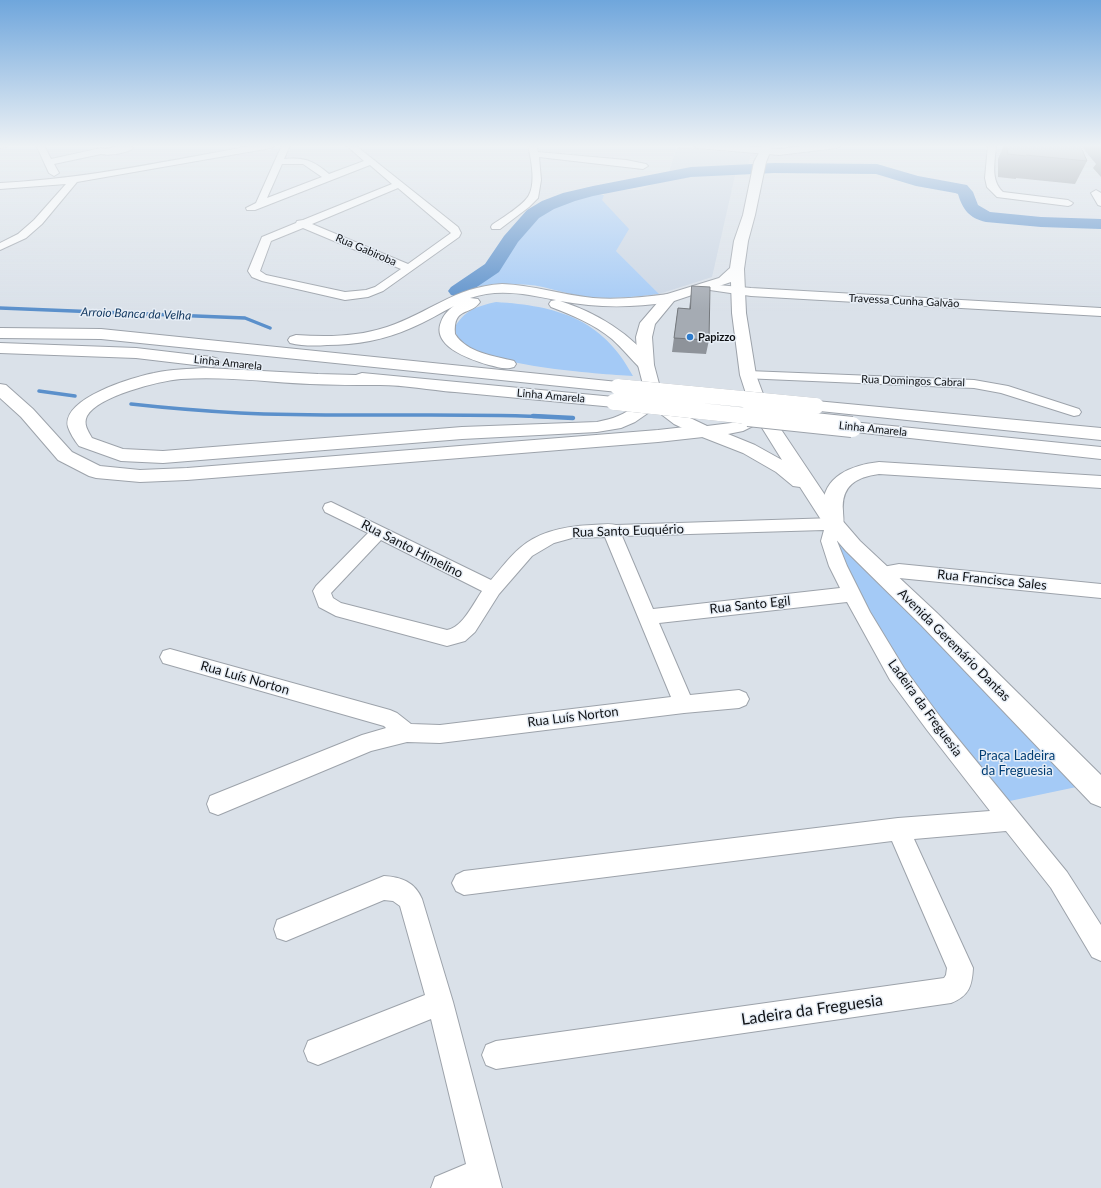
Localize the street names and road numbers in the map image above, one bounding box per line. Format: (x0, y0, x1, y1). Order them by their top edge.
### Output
street label: Rua Gabiroba (334, 231, 398, 269)
street label: Travessa Cunha Galvão (848, 292, 960, 310)
street label: Linha Amarela (193, 353, 263, 373)
street label: Rua Domingos Cabral (861, 373, 965, 389)
street label: Linha Amarela (516, 386, 586, 406)
street label: Linha Amarela (838, 419, 908, 439)
street label: Rua Santo Himelino (358, 517, 466, 581)
street label: Rua Santo Euquério (572, 521, 684, 541)
street label: Rua Francisca Sales (936, 566, 1048, 594)
street label: Avenida Geremário Dantas (895, 586, 1013, 704)
street label: Rua Santo Egil (709, 593, 791, 617)
street label: Ladeira da Freguesia (885, 656, 965, 760)
street label: Rua Luís Norton (199, 658, 291, 698)
street label: Rua Luís Norton (527, 704, 619, 730)
street label: Ladeira da Freguesia (740, 991, 884, 1029)

